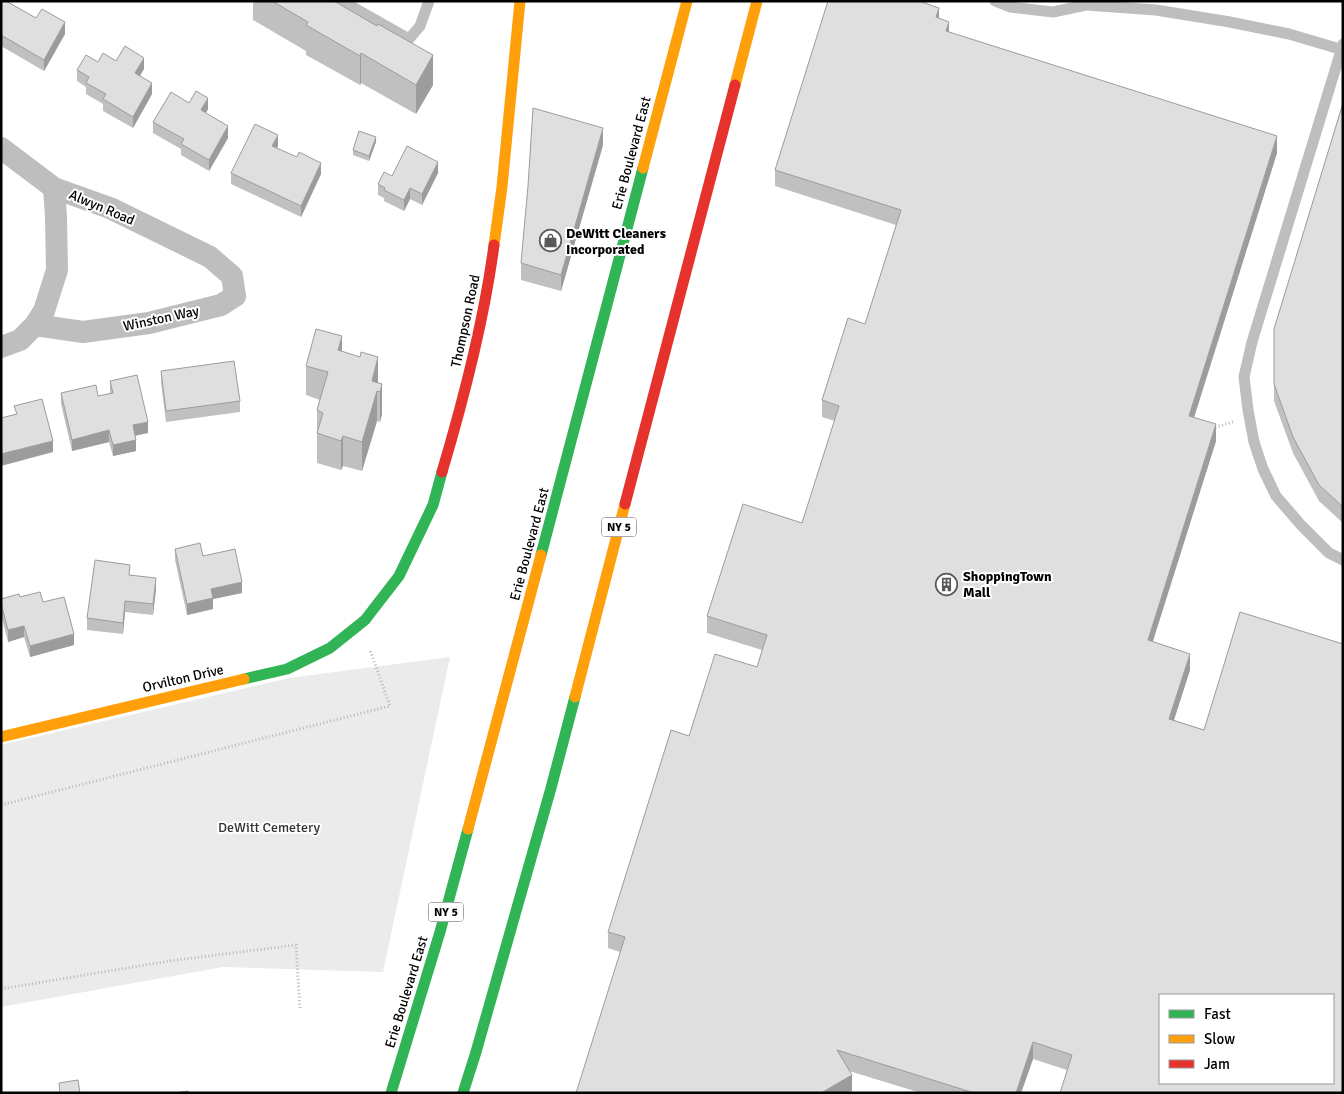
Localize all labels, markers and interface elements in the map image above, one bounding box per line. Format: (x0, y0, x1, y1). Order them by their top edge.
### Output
street label: Erie Boulevard East (608, 95, 655, 212)
street label: Alwyn Road (66, 186, 137, 229)
place label: DeWitt Cleaners Incorporated (566, 225, 666, 258)
shop icon: DeWitt Cleaners Incorporated (538, 229, 562, 253)
street label: Thompson Road (447, 273, 484, 369)
street label: Winston Way (122, 302, 201, 335)
street label: Erie Boulevard East (506, 486, 553, 603)
road number: NY 5 (602, 518, 636, 536)
place label: ShoppingTown Mall (963, 568, 1052, 601)
building icon: ShoppingTown Mall (935, 572, 959, 596)
street label: Orvilton Drive (141, 661, 225, 696)
park label: DeWitt Cemetery (218, 819, 320, 836)
road number: NY 5 (428, 902, 464, 922)
street label: Erie Boulevard East (381, 934, 432, 1050)
legend (1159, 994, 1334, 1084)
text: Fast (1204, 1005, 1231, 1023)
text: Slow (1204, 1030, 1235, 1048)
text: Jam (1204, 1055, 1230, 1073)

